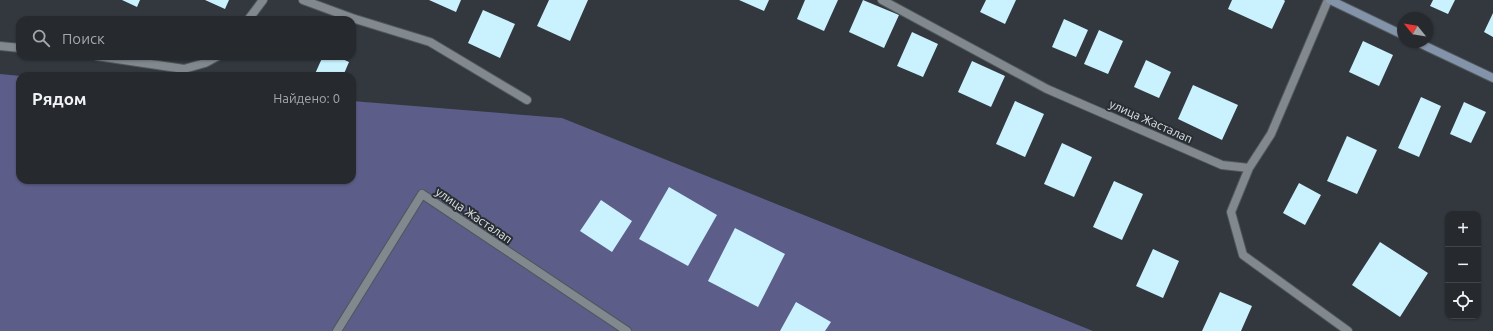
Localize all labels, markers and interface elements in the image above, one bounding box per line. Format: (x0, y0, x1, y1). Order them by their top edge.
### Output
north arrow (1397, 12, 1433, 48)
search box (16, 16, 356, 60)
icon: search (30, 27, 52, 49)
text: Поиск (62, 30, 105, 47)
text: Рядом (32, 89, 87, 108)
text: Найдено: 0 (273, 91, 340, 105)
street label: улица Жасталап (1108, 97, 1194, 145)
street label: улица Жасталап (433, 185, 515, 245)
map controls (1445, 211, 1481, 319)
button: + (1445, 211, 1481, 247)
button: − (1445, 247, 1481, 283)
button: locate (1445, 283, 1481, 319)

